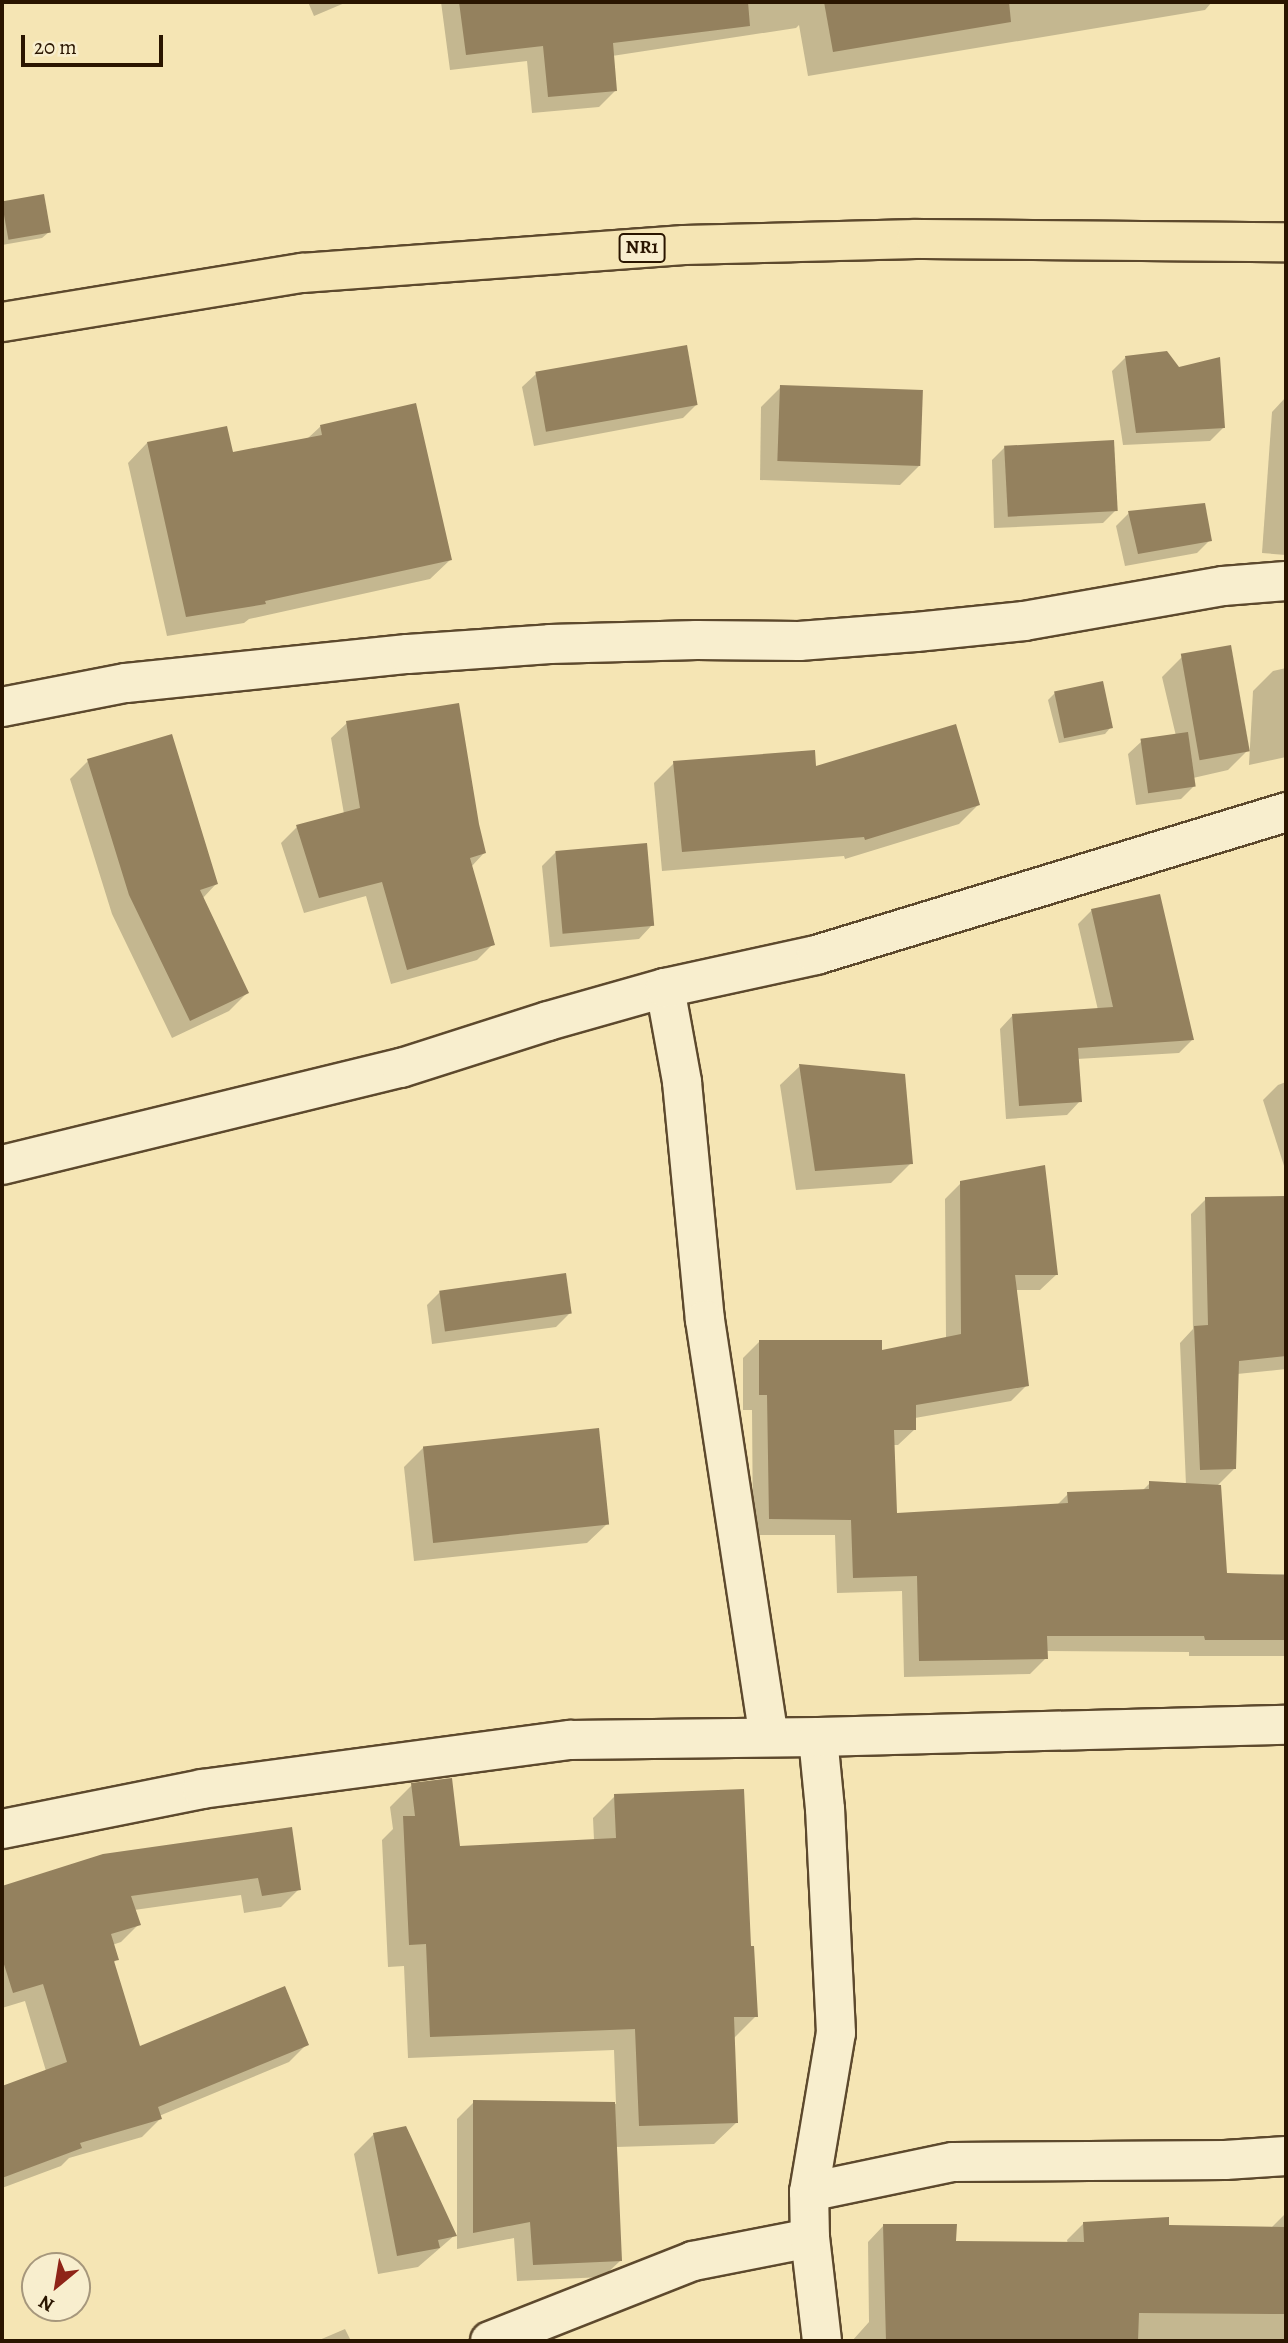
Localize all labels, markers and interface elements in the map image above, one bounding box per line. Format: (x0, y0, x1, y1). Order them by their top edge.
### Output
scale bar (24, 21, 166, 65)
text: 20 m (34, 33, 77, 61)
road number: NR1 (618, 232, 666, 264)
north arrow (21, 2252, 91, 2322)
text: N (34, 2289, 59, 2318)

